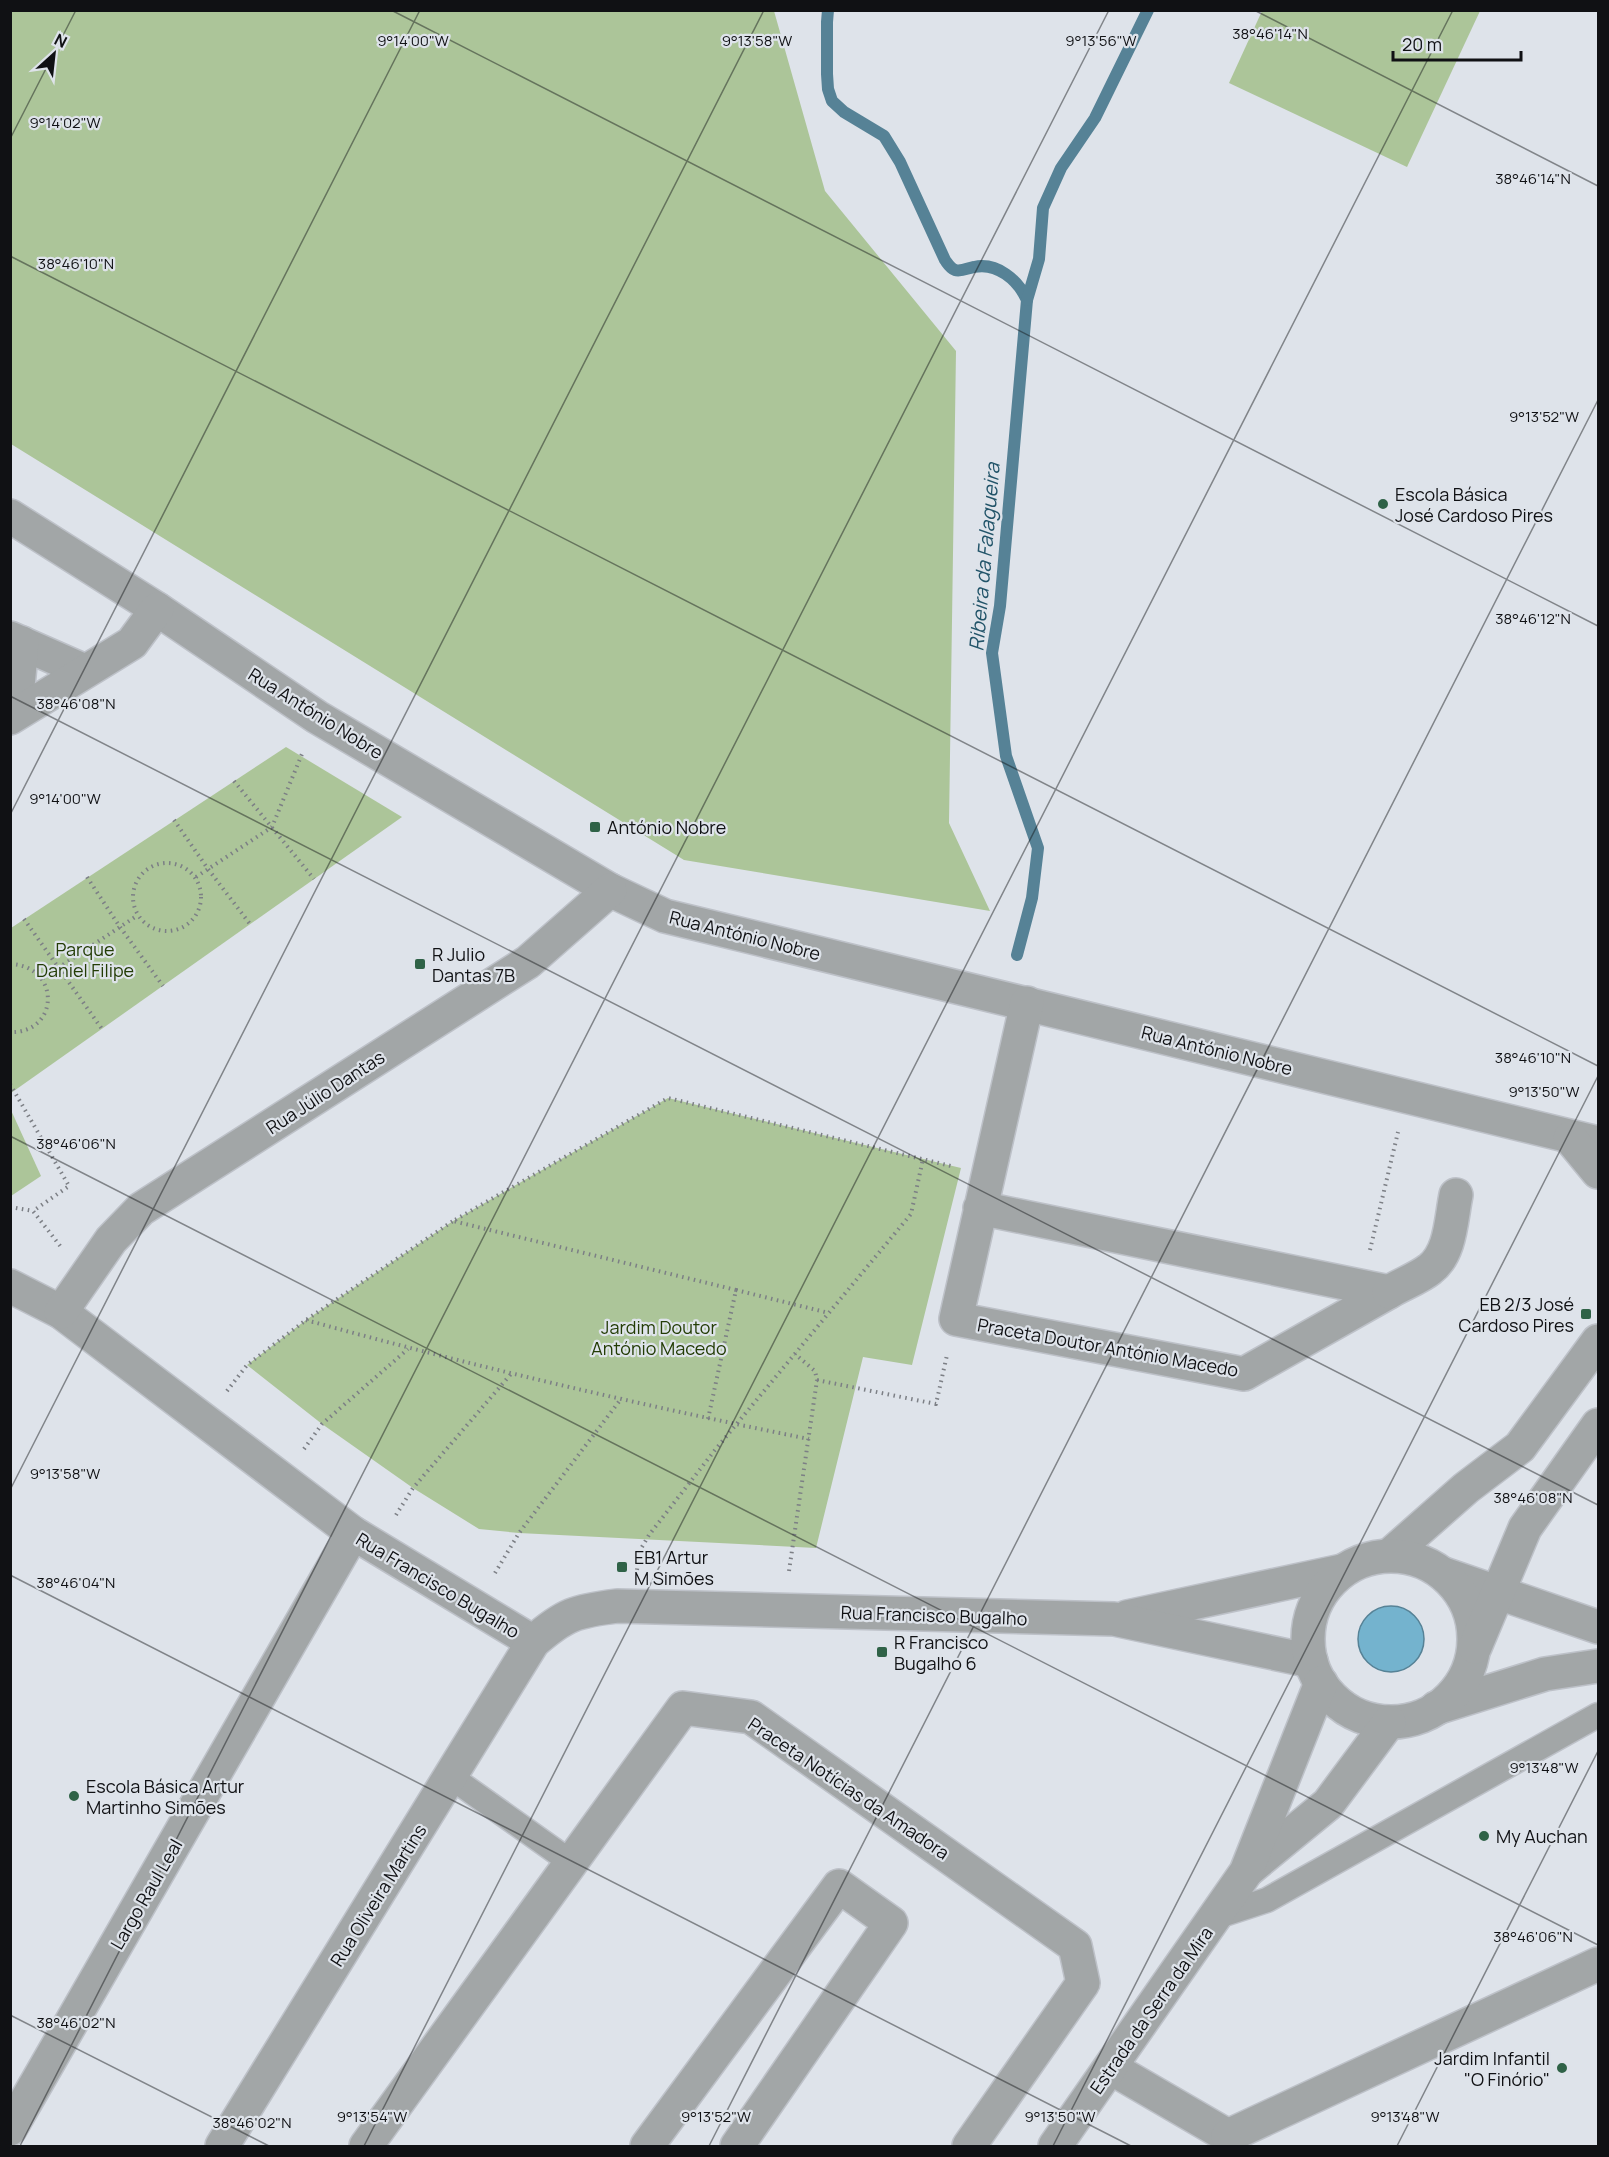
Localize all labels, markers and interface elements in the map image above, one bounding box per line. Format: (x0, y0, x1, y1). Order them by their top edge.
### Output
text: 38°46'14"N (1232, 23, 1308, 44)
north arrow (24, 24, 84, 84)
scale bar (1393, 24, 1520, 62)
text: N (51, 28, 71, 53)
text: 9°14'00"W (377, 30, 449, 51)
text: 9°13'58"W (722, 30, 792, 51)
text: 9°13'56"W (1065, 30, 1137, 51)
text: 20 m (1402, 32, 1442, 56)
text: 9°14'02"W (29, 112, 101, 133)
text: 38°46'14"N (1495, 168, 1571, 189)
text: 38°46'10"N (38, 253, 114, 274)
text: 9°13'52"W (1509, 406, 1579, 427)
water label: Ribeira da Falagueira (962, 461, 1006, 652)
place label: Escola Básica José Cardoso Pires (1395, 482, 1553, 527)
marker: Escola Básica José Cardoso Pires (1376, 497, 1390, 511)
text: 38°46'12"N (1495, 608, 1571, 629)
street label: Rua António Nobre (244, 662, 388, 764)
text: 38°46'08"N (36, 693, 116, 714)
text: 9°14'00"W (29, 788, 101, 809)
place label: António Nobre (607, 815, 726, 839)
marker: António Nobre (588, 820, 602, 834)
street label: Rua António Nobre (667, 905, 823, 965)
park label: Parque Daniel Filipe (36, 937, 134, 982)
place label: R Julio Dantas 7B (432, 942, 515, 987)
marker: R Julio Dantas 7B (413, 957, 427, 971)
street label: Rua António Nobre (1139, 1020, 1295, 1080)
street label: Rua Júlio Dantas (261, 1045, 389, 1139)
text: 38°46'10"N (1495, 1047, 1571, 1068)
text: 9°13'50"W (1508, 1081, 1580, 1102)
text: 38°46'06"N (36, 1133, 116, 1154)
place label: EB 2/3 José Cardoso Pires (1459, 1292, 1574, 1337)
marker: EB 2/3 José Cardoso Pires (1579, 1307, 1593, 1321)
street label: Praceta Doutor António Macedo (976, 1312, 1240, 1382)
park label: Jardim Doutor António Macedo (591, 1315, 727, 1360)
text: 9°13'58"W (30, 1463, 100, 1484)
text: 38°46'08"N (1493, 1487, 1573, 1508)
street label: Rua Francisco Bugalho (352, 1527, 524, 1643)
place label: EB1 Artur M Simões (634, 1545, 714, 1590)
marker: EB1 Artur M Simões (615, 1560, 629, 1574)
text: 38°46'04"N (37, 1572, 115, 1593)
street label: Rua Francisco Bugalho (840, 1600, 1028, 1630)
place label: R Francisco Bugalho 6 (894, 1630, 988, 1675)
marker: R Francisco Bugalho 6 (875, 1645, 889, 1659)
street label: Praceta Notícias da Amadora (744, 1712, 954, 1864)
text: 9°13'48"W (1509, 1757, 1579, 1778)
place label: Escola Básica Artur Martinho Simões (86, 1774, 245, 1819)
marker: Escola Básica Artur Martinho Simões (67, 1789, 81, 1803)
street label: Rua Oliveira Martins (325, 1819, 431, 1971)
place label: My Auchan (1496, 1824, 1588, 1848)
marker: My Auchan (1477, 1829, 1491, 1843)
street label: Largo Raul Leal (105, 1834, 187, 1954)
street label: Estrada da Serra da Mira (1084, 1922, 1218, 2098)
text: 38°46'06"N (1493, 1926, 1573, 1947)
text: 38°46'02"N (37, 2012, 115, 2033)
place label: Jardim Infantil "O Finório" (1434, 2046, 1550, 2091)
marker: Jardim Infantil "O Finório" (1555, 2061, 1569, 2075)
text: 9°13'54"W (337, 2106, 407, 2127)
text: 9°13'52"W (681, 2106, 751, 2127)
text: 9°13'50"W (1024, 2106, 1096, 2127)
text: 9°13'48"W (1370, 2106, 1440, 2127)
text: 38°46'02"N (213, 2112, 291, 2133)

